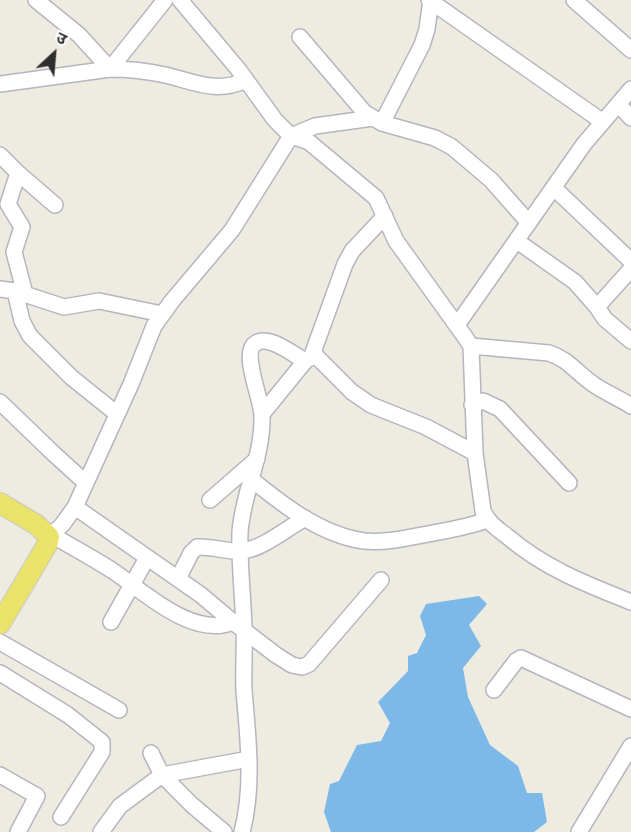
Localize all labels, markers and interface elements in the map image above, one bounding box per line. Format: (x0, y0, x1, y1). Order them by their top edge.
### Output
north arrow (24, 24, 84, 84)
text: उ (54, 27, 70, 48)

